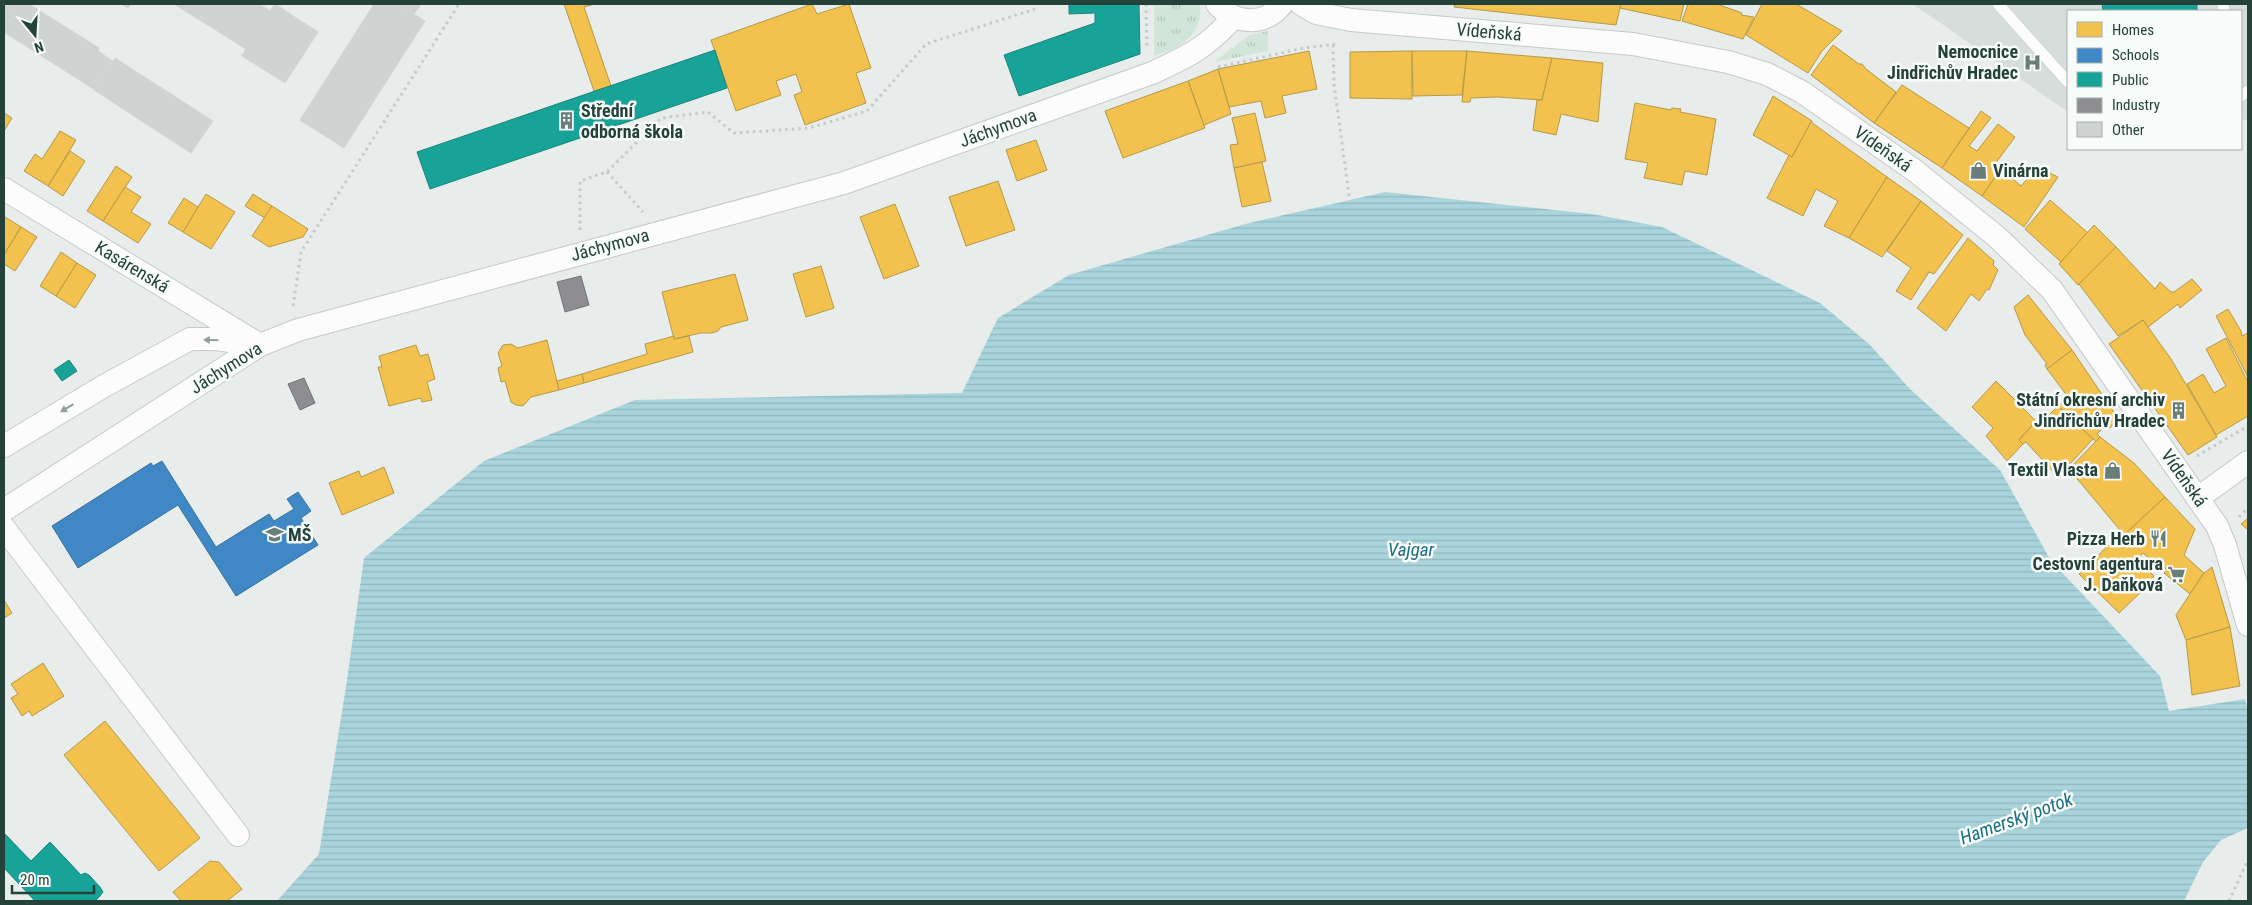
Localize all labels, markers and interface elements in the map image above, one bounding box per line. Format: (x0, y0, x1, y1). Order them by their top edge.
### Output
north arrow (10, 10, 60, 60)
legend (2067, 10, 2242, 150)
street label: Vídeňská (1456, 18, 1523, 45)
text: Homes (2112, 21, 2154, 39)
text: N (32, 38, 46, 56)
place label: Nemocnice Jindřichův Hradec (1887, 41, 2018, 83)
text: Schools (2112, 46, 2159, 64)
hospital icon: Nemocnice Jindřichův Hradec (2022, 52, 2042, 72)
text: Public (2112, 71, 2149, 89)
text: Industry (2112, 96, 2160, 114)
place label: Střední odborná škola (581, 100, 683, 142)
street label: Jáchymova (956, 104, 1039, 151)
building icon: Střední odborná škola (557, 111, 577, 131)
street label: Vídeňská (1850, 121, 1916, 176)
text: Other (2112, 121, 2145, 139)
place label: Vinárna (1993, 160, 2049, 181)
shop icon: Vinárna (1969, 161, 1989, 181)
street label: Jáchymova (568, 224, 651, 265)
street label: Kasárenská (91, 236, 173, 297)
one-way arrow (203, 335, 219, 343)
street label: Jáchymova (186, 337, 265, 398)
place label: Státní okresní archiv Jindřichův Hradec (2016, 389, 2165, 431)
building icon: Státní okresní archiv Jindřichův Hradec (2169, 400, 2189, 420)
one-way arrow (61, 404, 74, 413)
street label: Vídeňská (2157, 445, 2212, 511)
place label: Textil Vlasta (2008, 459, 2098, 480)
shop icon: Textil Vlasta (2102, 460, 2122, 480)
place label: MŠ (288, 524, 312, 545)
school or university icon: MŠ (264, 525, 284, 545)
place label: Pizza Herb (2067, 528, 2145, 549)
restaurant icon: Pizza Herb (2149, 529, 2169, 549)
water label: Vajgar (1388, 538, 1435, 561)
place label: Cestovní agentura J. Daňková (2033, 553, 2163, 595)
supermarket icon: Cestovní agentura J. Daňková (2167, 564, 2187, 584)
water label: Hamerský potok (1957, 787, 2076, 850)
scale bar (12, 862, 95, 894)
text: 20 m (20, 871, 50, 889)

